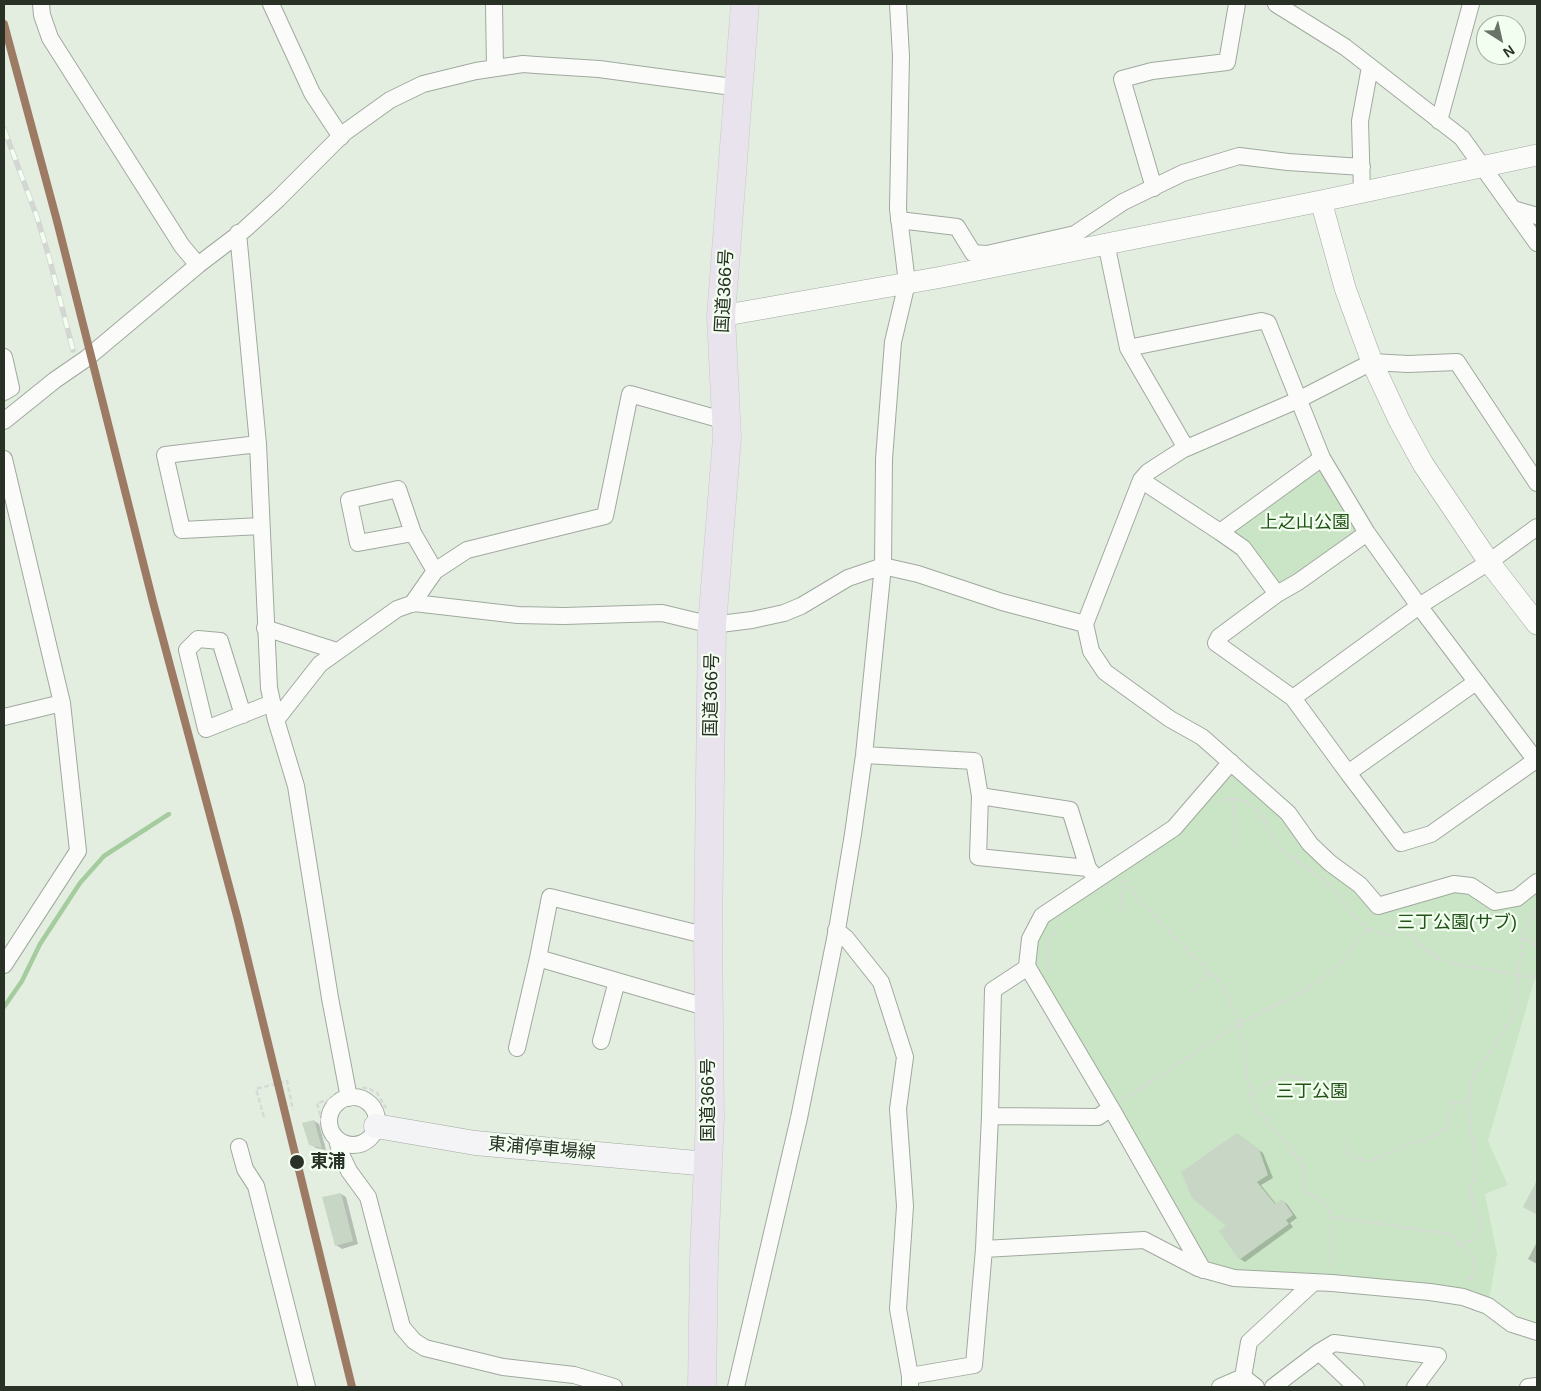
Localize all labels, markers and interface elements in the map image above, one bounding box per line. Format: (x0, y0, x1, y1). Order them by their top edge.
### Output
north arrow (1476, 15, 1526, 65)
text: N (1500, 42, 1518, 61)
street label: 国道366号 (712, 248, 738, 334)
park label: 上之山公園 (1260, 512, 1350, 534)
street label: 国道366号 (700, 653, 724, 737)
park label: 三丁公園(サブ) (1397, 912, 1517, 934)
street label: 国道366号 (698, 1058, 720, 1142)
park label: 三丁公園 (1276, 1081, 1348, 1103)
street label: 東浦停車場線 (487, 1134, 597, 1164)
place label: 東浦 (310, 1151, 346, 1173)
marker: 東浦 (288, 1153, 306, 1171)

